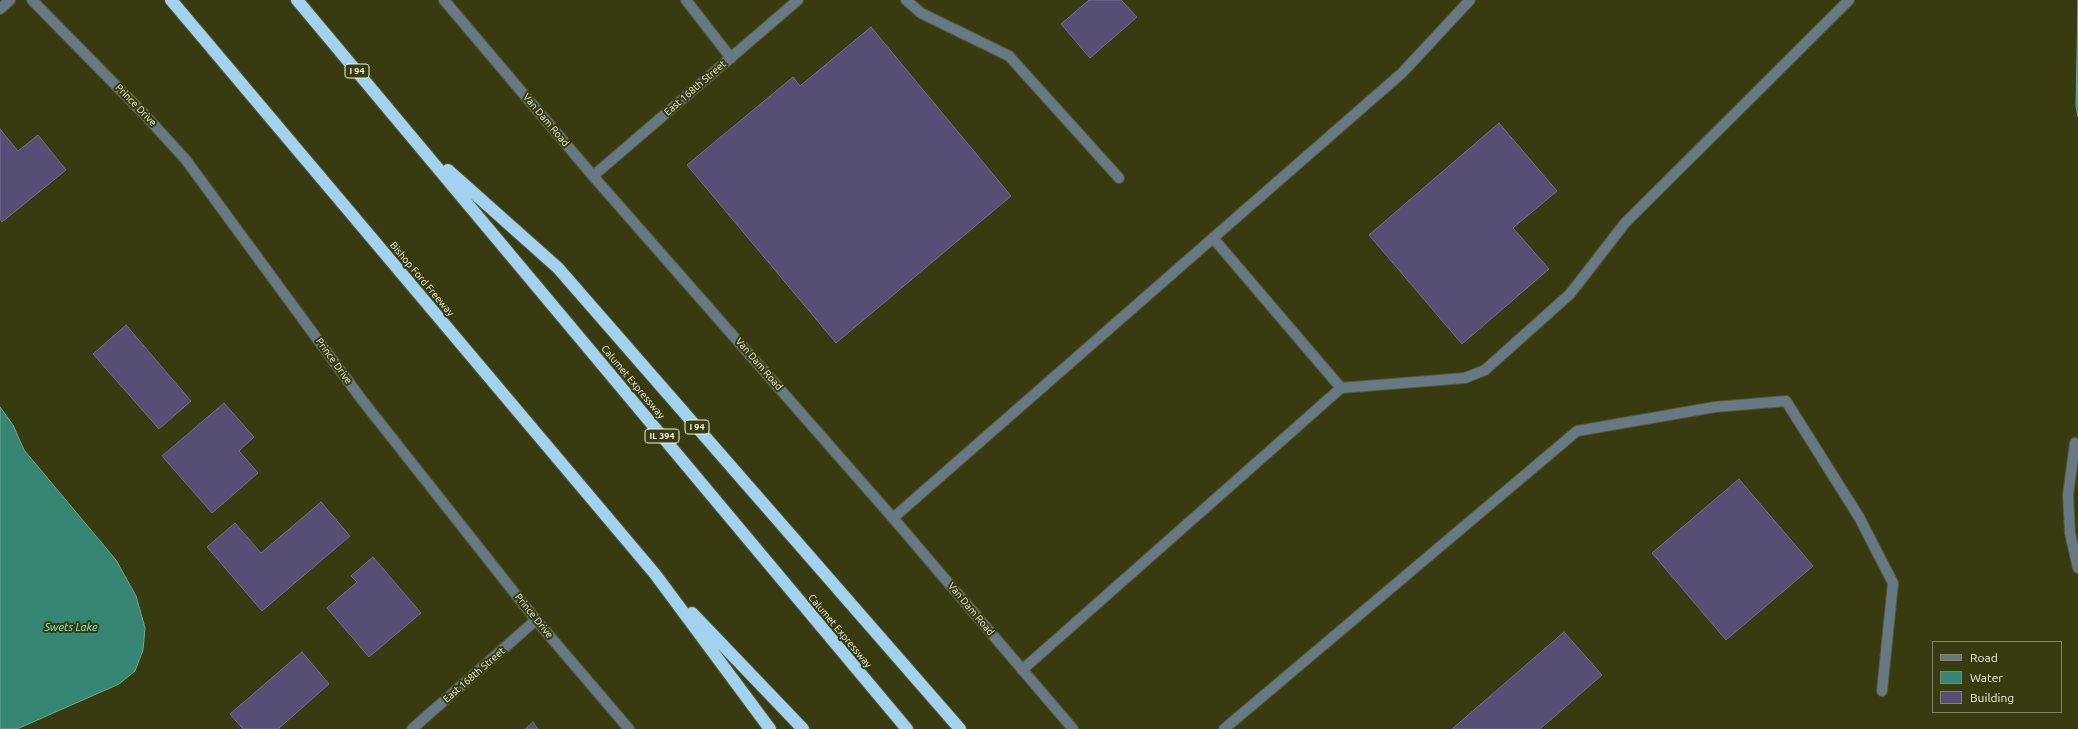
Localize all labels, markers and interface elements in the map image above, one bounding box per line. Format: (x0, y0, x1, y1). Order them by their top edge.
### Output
street label: East 168th Street (662, 58, 728, 118)
road number: I 94 (345, 64, 369, 78)
street label: Prince Drive (113, 81, 159, 129)
street label: Van Dam Road (520, 91, 572, 149)
street label: Bishop Ford Freeway (387, 239, 457, 319)
street label: Van Dam Road (733, 335, 785, 393)
street label: Prince Drive (313, 336, 355, 386)
street label: Calumet Expressway (599, 343, 667, 421)
road number: I 94 (685, 420, 709, 434)
road number: IL 394 (645, 429, 679, 443)
street label: Van Dam Road (945, 580, 997, 638)
street label: Prince Drive (512, 591, 556, 641)
street label: Calumet Expressway (806, 592, 874, 670)
water label: Swets Lake (45, 620, 97, 634)
legend (1932, 641, 2062, 713)
street label: East 168th Street (441, 645, 507, 705)
text: Road (1970, 651, 1998, 664)
text: Water (1970, 671, 2003, 684)
text: Building (1970, 691, 2014, 704)

